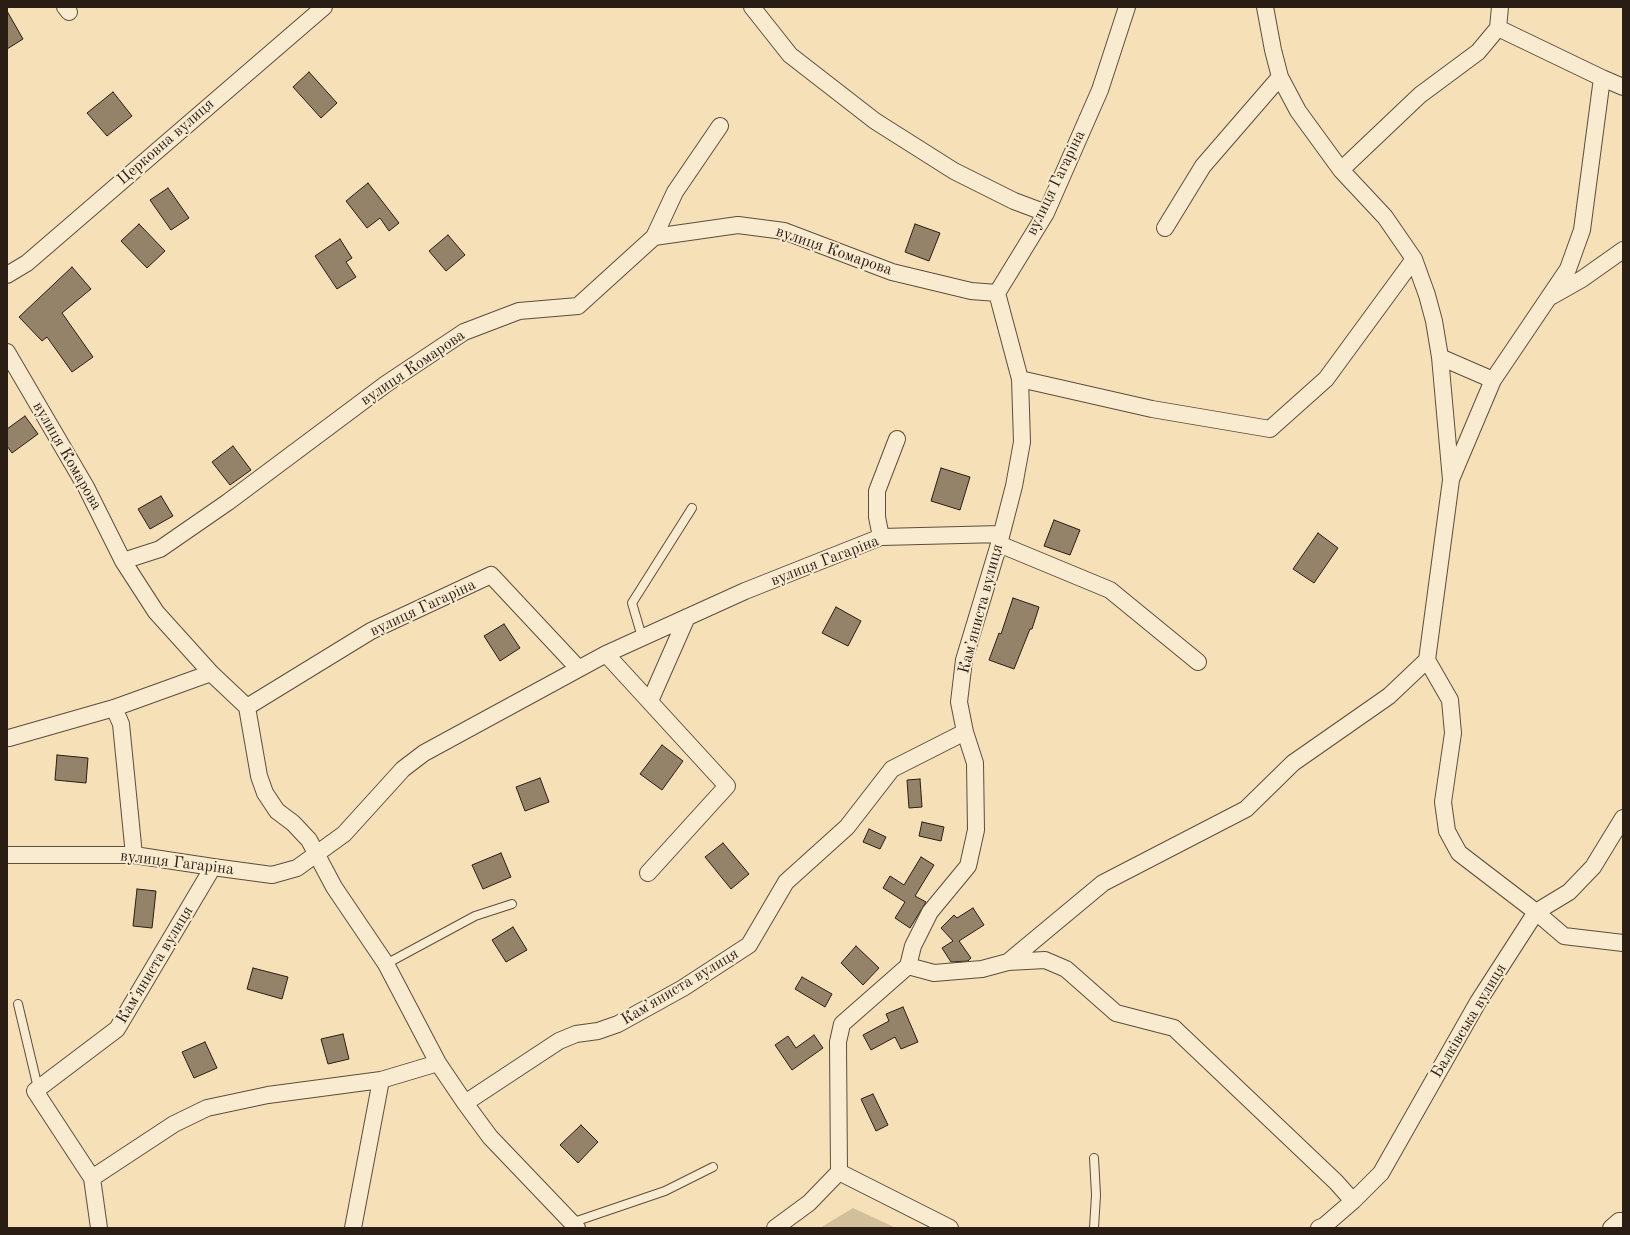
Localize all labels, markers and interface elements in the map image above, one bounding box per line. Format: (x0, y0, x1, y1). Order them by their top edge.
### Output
street label: Церковна вулиця (114, 95, 218, 189)
street label: вулиця Гагаріна (1022, 127, 1090, 239)
street label: вулиця Комарова (773, 222, 895, 280)
street label: вулиця Комарова (357, 326, 469, 410)
street label: вулиця Комарова (28, 398, 106, 514)
street label: вулиця Гагаріна (768, 532, 882, 590)
street label: Камʼяниста вулиця (954, 542, 1008, 676)
street label: вулиця Гагаріна (367, 575, 479, 641)
street label: вулиця Гагаріна (119, 846, 235, 880)
street label: Камʼяниста вулиця (112, 903, 198, 1027)
street label: Камʼяниста вулиця (618, 944, 742, 1030)
street label: Балківська вулиця (1427, 960, 1511, 1082)

